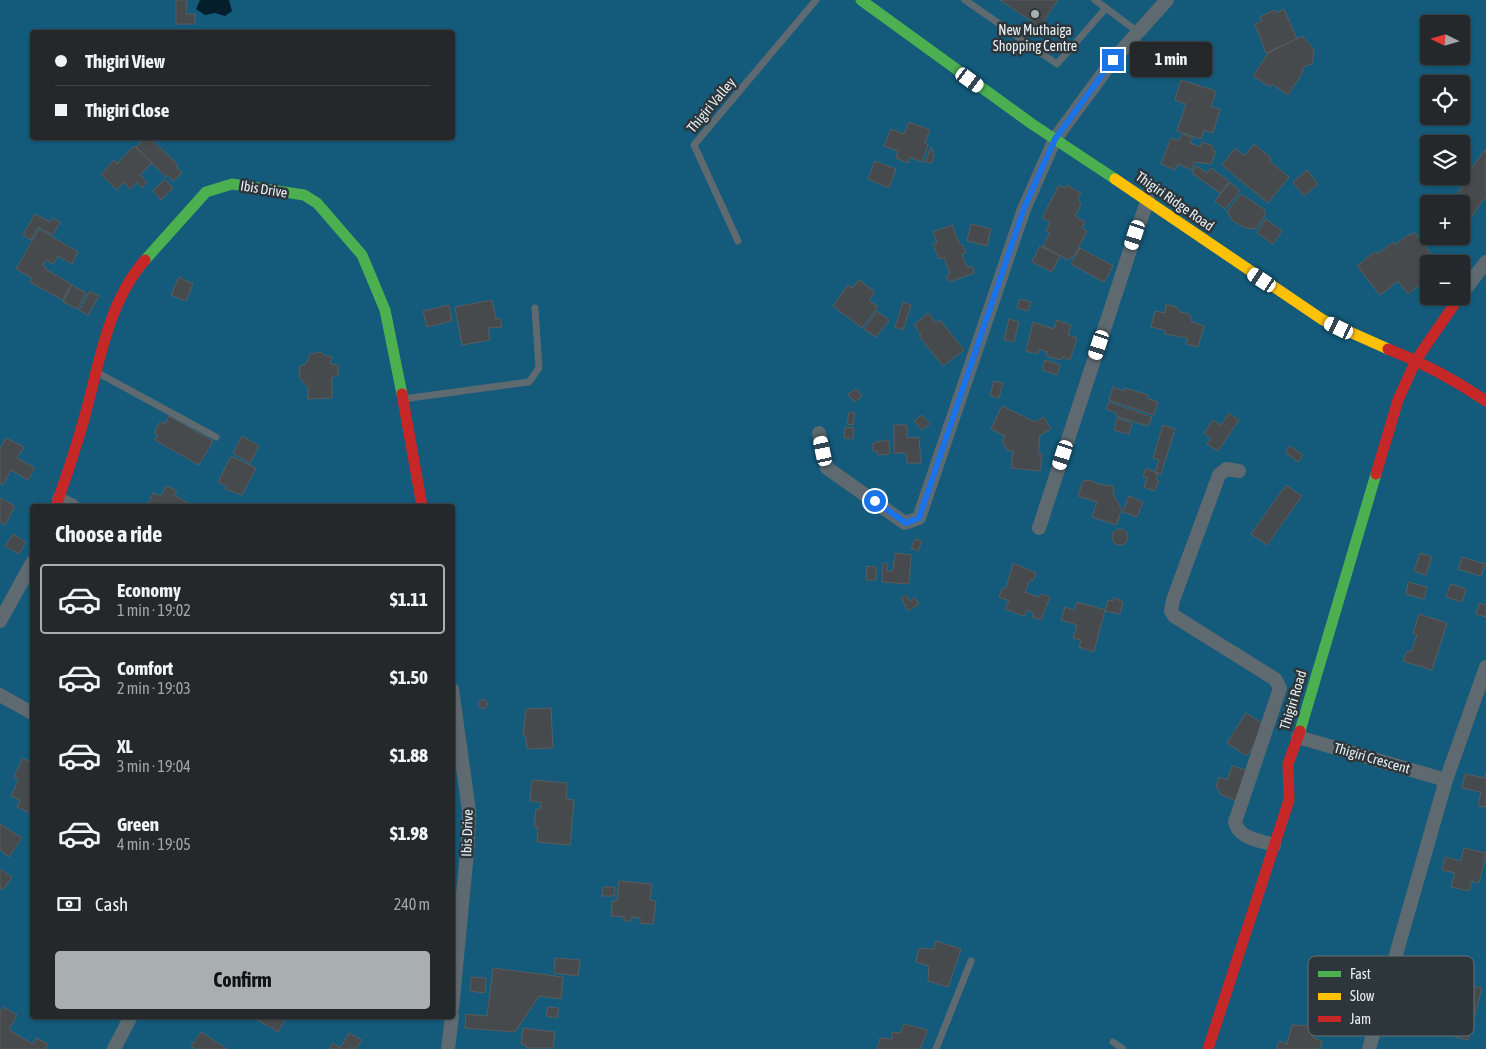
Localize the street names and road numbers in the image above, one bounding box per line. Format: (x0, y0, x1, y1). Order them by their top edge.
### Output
street label: Thigiri Valley (683, 74, 739, 136)
street label: Thigiri Ridge Road (1133, 168, 1217, 234)
street label: Ibis Drive (239, 177, 289, 201)
street label: Thigiri Road (1276, 668, 1310, 732)
street label: Thigiri Crescent (1332, 739, 1412, 777)
street label: Ibis Drive (458, 809, 476, 857)

